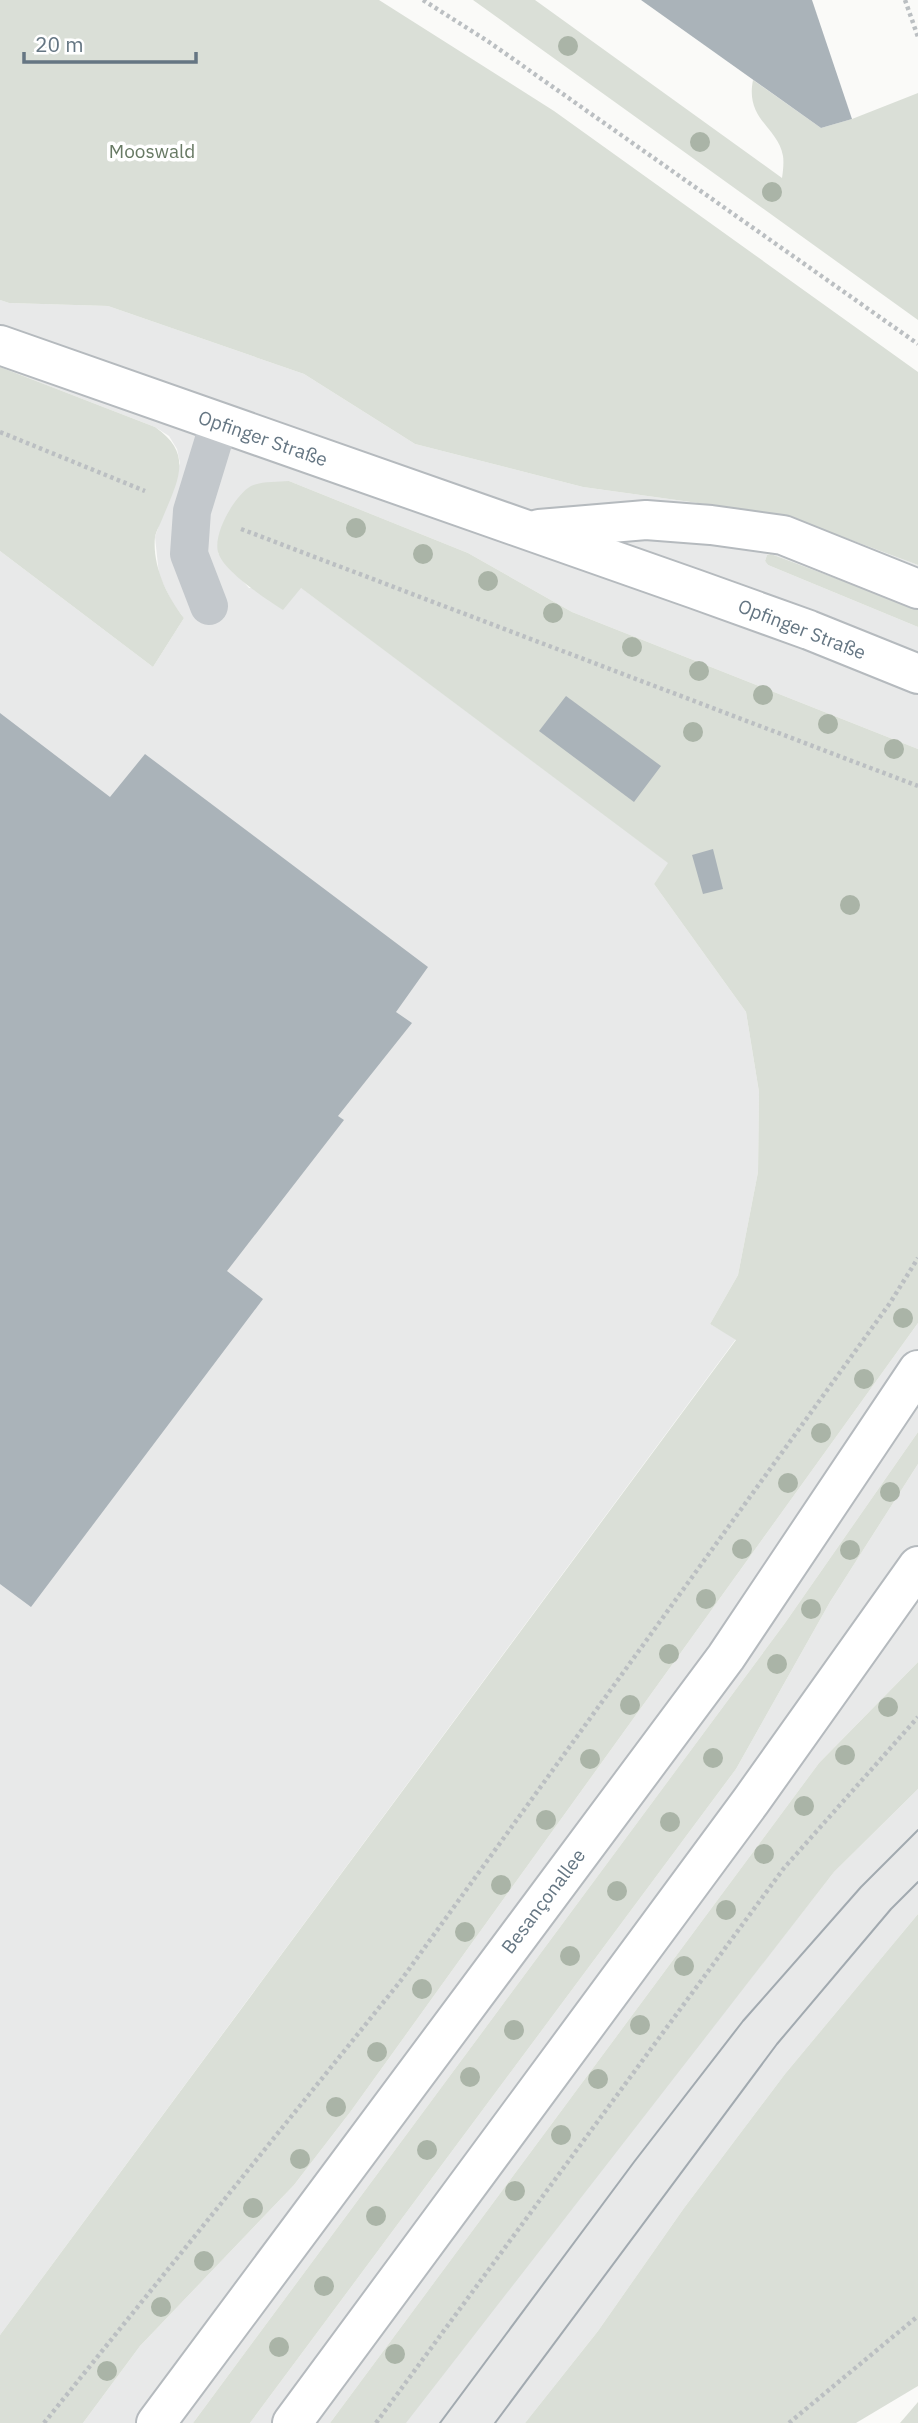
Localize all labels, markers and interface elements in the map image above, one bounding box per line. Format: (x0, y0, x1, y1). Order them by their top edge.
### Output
scale bar (24, 21, 196, 65)
text: 20 m (35, 30, 84, 58)
park label: Mooswald (109, 139, 195, 163)
street label: Opfinger Straße (195, 405, 331, 471)
street label: Opfinger Straße (735, 594, 869, 664)
street label: Besançonallee (496, 1844, 590, 1958)

